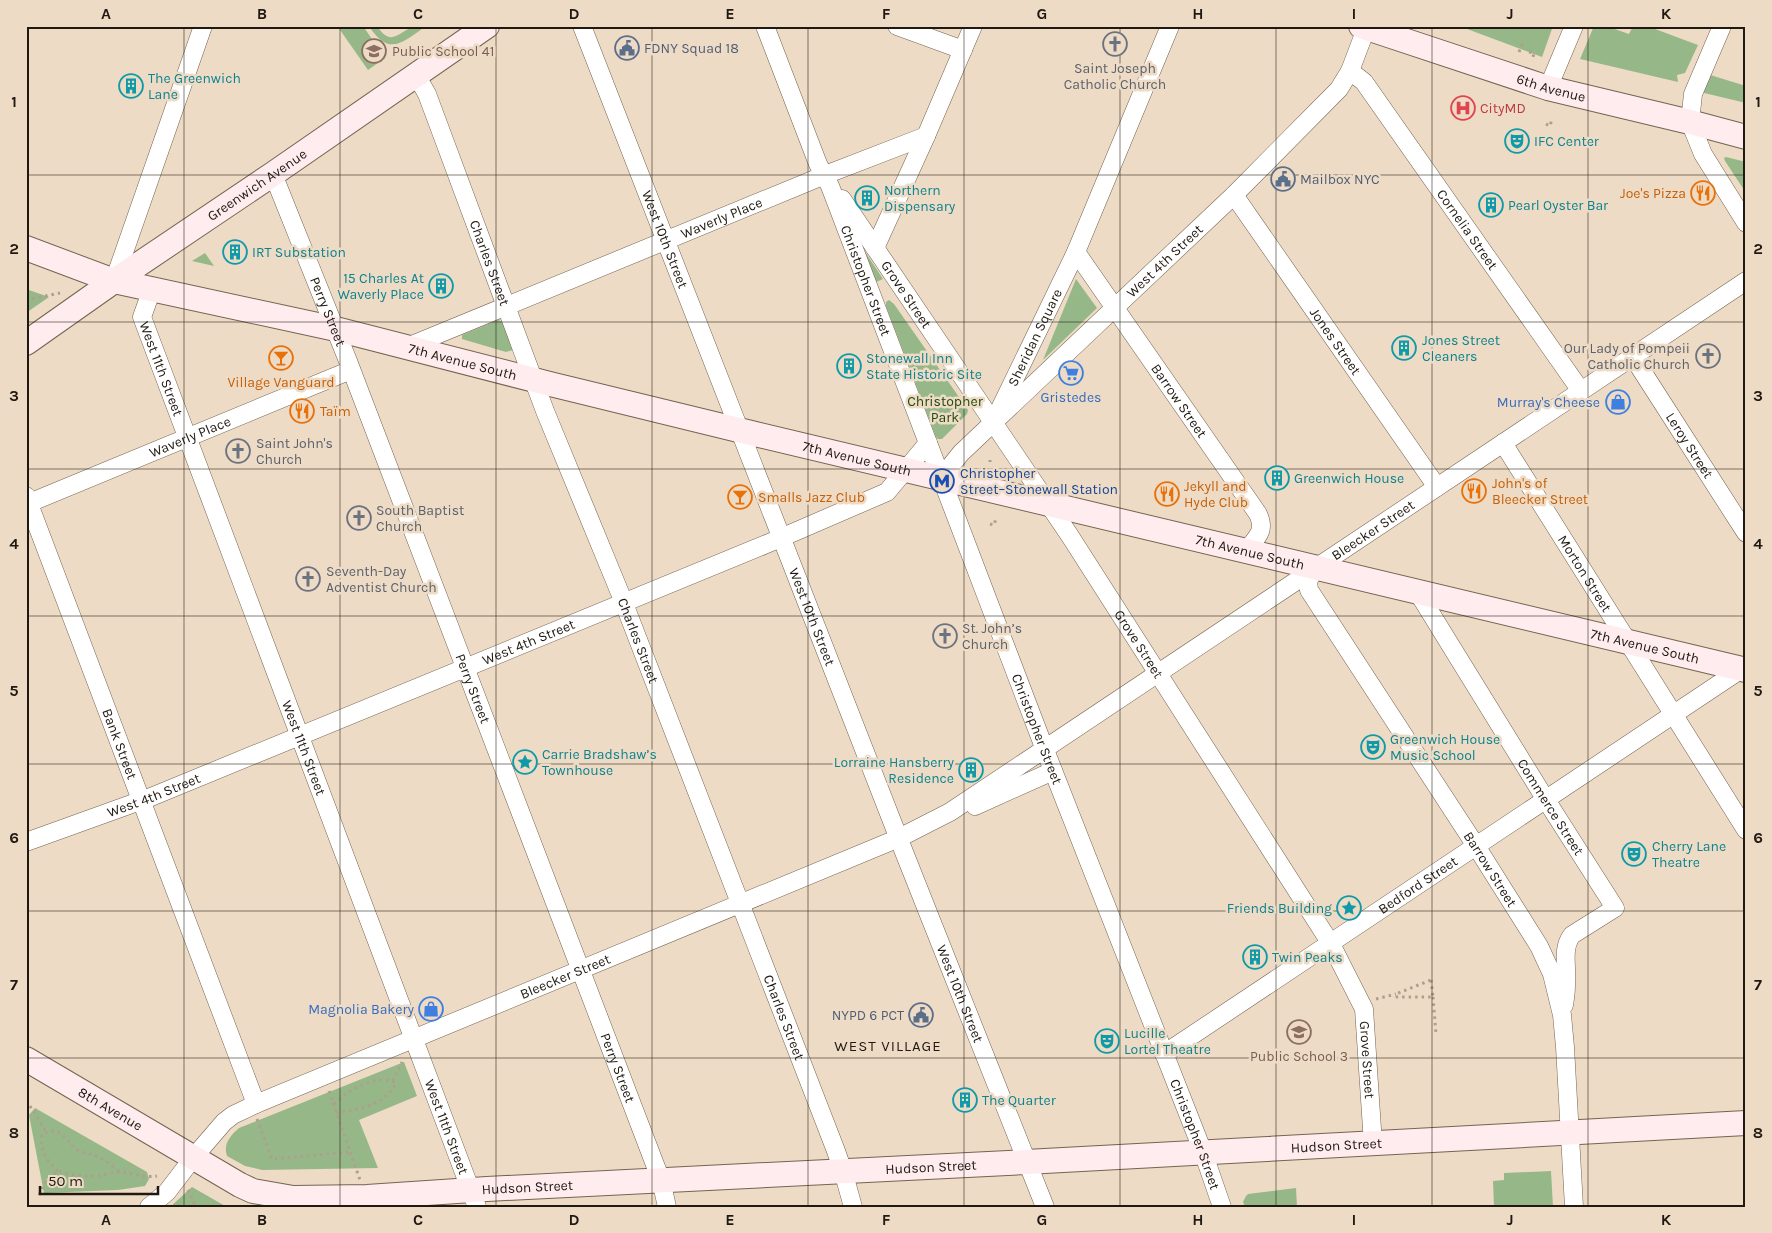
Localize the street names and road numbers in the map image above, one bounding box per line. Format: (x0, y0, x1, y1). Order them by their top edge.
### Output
street label: 6th Avenue (1514, 70, 1588, 105)
street label: Greenwich Avenue (204, 145, 310, 224)
street label: Cornelia Street (1433, 186, 1502, 273)
street label: West 10th Street (638, 188, 692, 291)
street label: Waverly Place (678, 193, 765, 242)
street label: Charles Street (466, 218, 513, 308)
street label: West 4th Street (1123, 221, 1206, 301)
street label: Christopher Street (837, 223, 895, 338)
street label: Grove Street (878, 257, 935, 331)
street label: Perry Street (307, 274, 350, 349)
street label: Sheridan Square (1004, 286, 1065, 389)
street label: Jones Street (1306, 304, 1365, 378)
street label: West 11th Street (136, 319, 187, 419)
street label: 7th Avenue South (407, 339, 519, 384)
street label: Barrow Street (1148, 360, 1211, 441)
street label: Leroy Street (1662, 409, 1717, 481)
street label: Waverly Place (147, 412, 233, 461)
street label: 7th Avenue South (801, 437, 913, 479)
street label: Bleecker Street (1328, 496, 1418, 564)
street label: 7th Avenue South (1194, 531, 1306, 573)
street label: Morton Street (1554, 532, 1615, 615)
street label: West 10th Street (786, 565, 839, 668)
street label: Charles Street (614, 595, 663, 686)
street label: Grove Street (1111, 607, 1167, 681)
street label: West 4th Street (480, 615, 577, 668)
street label: 7th Avenue South (1589, 625, 1701, 667)
street label: Perry Street (452, 651, 494, 726)
street label: Christopher Street (1008, 671, 1066, 787)
street label: West 11th Street (279, 698, 330, 798)
street label: Bank Street (99, 706, 141, 782)
street label: Commerce Street (1514, 755, 1588, 858)
street label: West 4th Street (105, 769, 203, 821)
street label: Barrow Street (1460, 828, 1521, 910)
street label: Bedford Street (1375, 852, 1461, 917)
street label: West 10th Street (933, 942, 987, 1045)
street label: Bleecker Street (517, 950, 613, 1002)
street label: Charles Street (760, 972, 808, 1062)
street label: Grove Street (1356, 1020, 1378, 1099)
street label: Perry Street (597, 1030, 639, 1105)
street label: Christopher Street (1167, 1076, 1224, 1192)
street label: West 11th Street (421, 1077, 472, 1177)
street label: 8th Avenue (75, 1083, 146, 1134)
street label: Hudson Street (1290, 1134, 1382, 1156)
street label: Hudson Street (885, 1156, 977, 1178)
street label: Hudson Street (481, 1176, 573, 1198)

